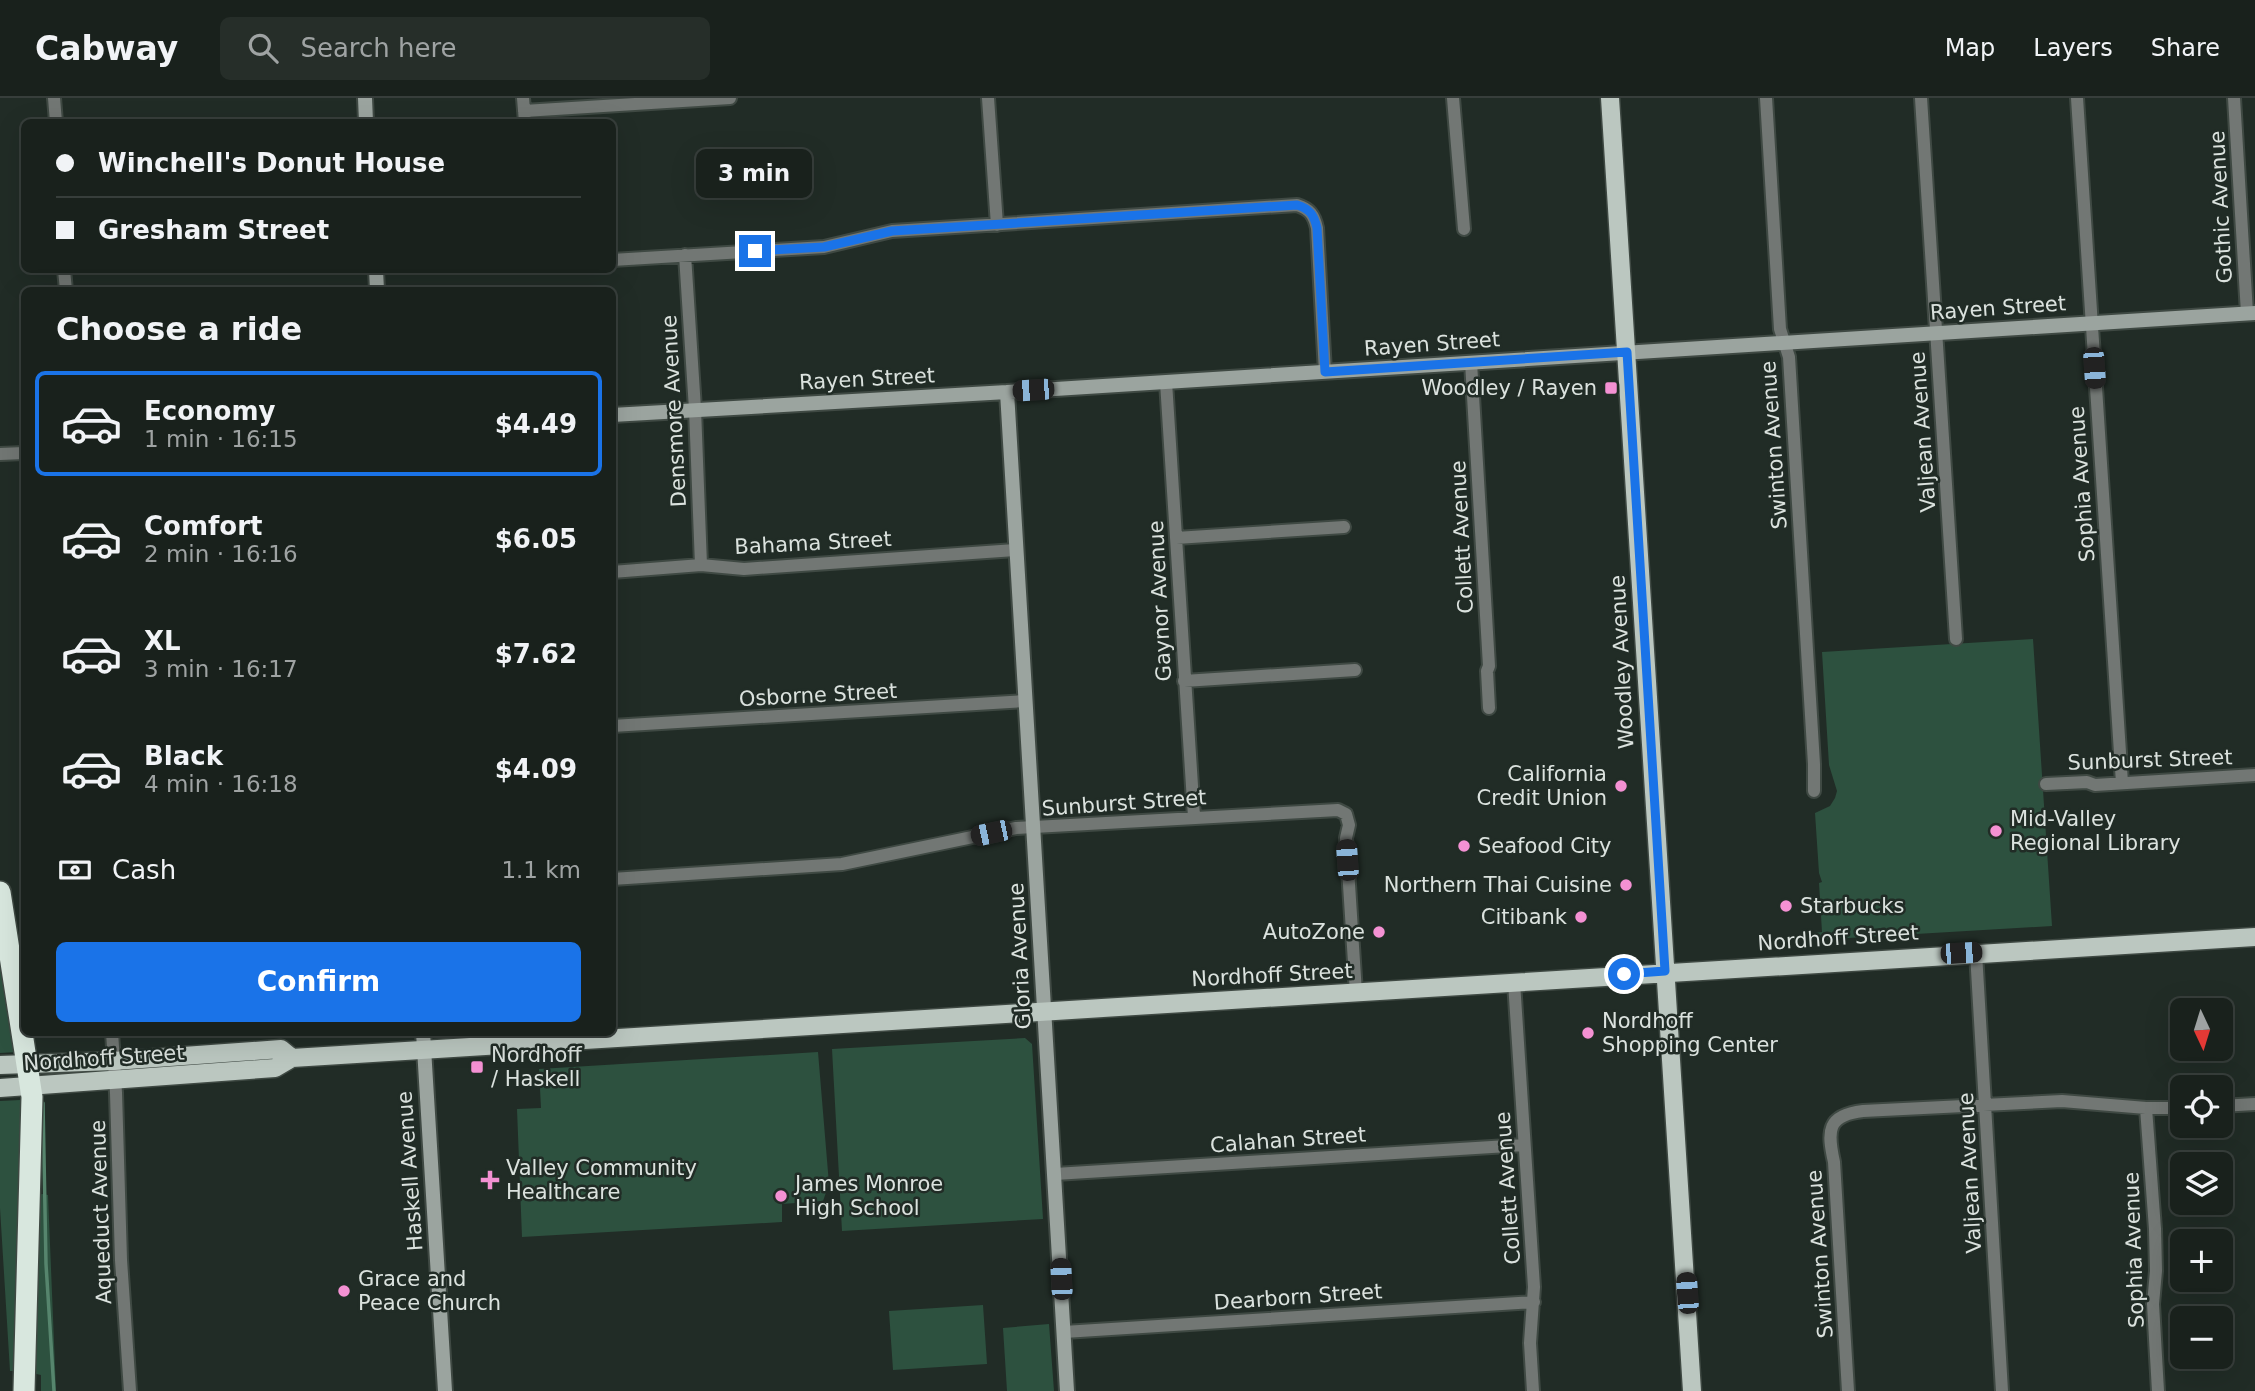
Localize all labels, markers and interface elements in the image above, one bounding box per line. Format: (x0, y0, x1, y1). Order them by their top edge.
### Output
search box (220, 17, 710, 80)
text: Cabway (35, 29, 178, 68)
icon: search (244, 29, 282, 67)
text: Search here (300, 33, 457, 63)
text: Map (1945, 34, 1995, 62)
text: Layers (2033, 34, 2113, 62)
text: Share (2151, 34, 2220, 62)
street label: Gothic Avenue (2205, 130, 2237, 284)
text: Winchell's Donut House (98, 148, 445, 178)
callout: 3 min (697, 150, 813, 198)
text: 3 min (718, 160, 790, 186)
text: Gresham Street (98, 215, 329, 245)
route end (739, 235, 771, 267)
street label: Rayen Street (1929, 291, 2067, 325)
text: Choose a ride (56, 310, 302, 348)
street label: Densmore Avenue (657, 314, 691, 508)
street label: Rayen Street (1363, 327, 1501, 361)
car (2083, 346, 2106, 390)
street label: Valjean Avenue (1905, 351, 1941, 513)
street label: Swinton Avenue (1756, 360, 1792, 530)
street label: Rayen Street (798, 363, 936, 395)
place label: Woodley / Rayen (1421, 376, 1597, 400)
car (1012, 378, 1055, 402)
marker: Woodley / Rayen (1603, 380, 1619, 396)
icon: car (60, 392, 123, 455)
text: Economy (144, 396, 275, 426)
street label: Sophia Avenue (2065, 405, 2099, 563)
text: $4.49 (495, 409, 577, 439)
text: 1 min · 16:15 (144, 426, 298, 452)
street label: Collett Avenue (1446, 460, 1478, 614)
icon: car (60, 507, 123, 570)
text: Comfort (144, 511, 262, 541)
street label: Gaynor Avenue (1144, 520, 1176, 682)
text: $6.05 (495, 524, 577, 554)
street label: Bahama Street (734, 527, 892, 559)
text: 2 min · 16:16 (144, 541, 298, 567)
street label: Woodley Avenue (1605, 574, 1639, 750)
icon: car (60, 622, 123, 685)
text: XL (144, 626, 181, 656)
text: $7.62 (495, 639, 577, 669)
text: 3 min · 16:17 (144, 656, 298, 682)
street label: Osborne Street (738, 679, 898, 711)
icon: car (60, 737, 123, 800)
text: Black (144, 741, 223, 771)
street label: Sunburst Street (2067, 745, 2233, 775)
text: $4.09 (495, 754, 577, 784)
place label: California Credit Union (1476, 762, 1607, 810)
text: 4 min · 16:18 (144, 771, 298, 797)
marker: California Credit Union (1613, 778, 1629, 794)
street label: Sunburst Street (1041, 785, 1207, 821)
place label: Mid-Valley Regional Library (2010, 807, 2181, 855)
car (969, 818, 1014, 848)
marker: Mid-Valley Regional Library (1988, 823, 2004, 839)
place label: Seafood City (1478, 834, 1611, 858)
car (1336, 838, 1359, 882)
marker: Seafood City (1456, 838, 1472, 854)
icon: cash (56, 851, 94, 889)
text: Cash (112, 855, 176, 885)
text: 1.1 km (501, 857, 581, 883)
place label: Northern Thai Cuisine (1384, 873, 1612, 897)
marker: Northern Thai Cuisine (1618, 877, 1634, 893)
street label: Gloria Avenue (1004, 882, 1036, 1030)
place label: Starbucks (1800, 894, 1904, 918)
marker: Starbucks (1778, 898, 1794, 914)
place label: Citibank (1481, 905, 1568, 929)
marker: Citibank (1573, 909, 1589, 925)
place label: AutoZone (1263, 920, 1365, 944)
street label: Nordhoff Street (1757, 920, 1919, 956)
marker: AutoZone (1371, 924, 1387, 940)
car (1940, 941, 1983, 965)
button: Confirm (56, 942, 581, 1022)
route start (1608, 958, 1640, 990)
street label: Nordhoff Street (1191, 959, 1353, 991)
north arrow (2170, 998, 2233, 1060)
map controls (2170, 998, 2233, 1369)
place label: Nordhoff Shopping Center (1602, 1009, 1778, 1057)
marker: Nordhoff Shopping Center (1580, 1025, 1596, 1041)
street label: Nordhoff Street (23, 1040, 185, 1076)
place label: Nordhoff / Haskell (491, 1043, 582, 1091)
marker: Nordhoff / Haskell (469, 1059, 485, 1075)
button: locate (2170, 1075, 2233, 1138)
street label: Haskell Avenue (392, 1090, 428, 1252)
street label: Valjean Avenue (1954, 1092, 1986, 1254)
street label: Collett Avenue (1491, 1111, 1525, 1265)
street label: Aqueduct Avenue (86, 1119, 116, 1305)
street label: Calahan Street (1209, 1123, 1367, 1157)
button: layers (2170, 1152, 2233, 1215)
place label: Valley Community Healthcare (506, 1156, 697, 1204)
street label: Swinton Avenue (1802, 1169, 1838, 1339)
marker: Valley Community Healthcare (480, 1170, 500, 1190)
place label: James Monroe High School (793, 1172, 943, 1220)
street label: Sophia Avenue (2119, 1172, 2149, 1328)
marker: James Monroe High School (773, 1188, 789, 1204)
button: + (2170, 1229, 2233, 1292)
car (1050, 1257, 1073, 1301)
place label: Grace and Peace Church (358, 1267, 501, 1315)
car (1676, 1271, 1699, 1315)
street label: Dearborn Street (1213, 1279, 1383, 1315)
marker: Grace and Peace Church (336, 1283, 352, 1299)
button: − (2170, 1306, 2233, 1369)

